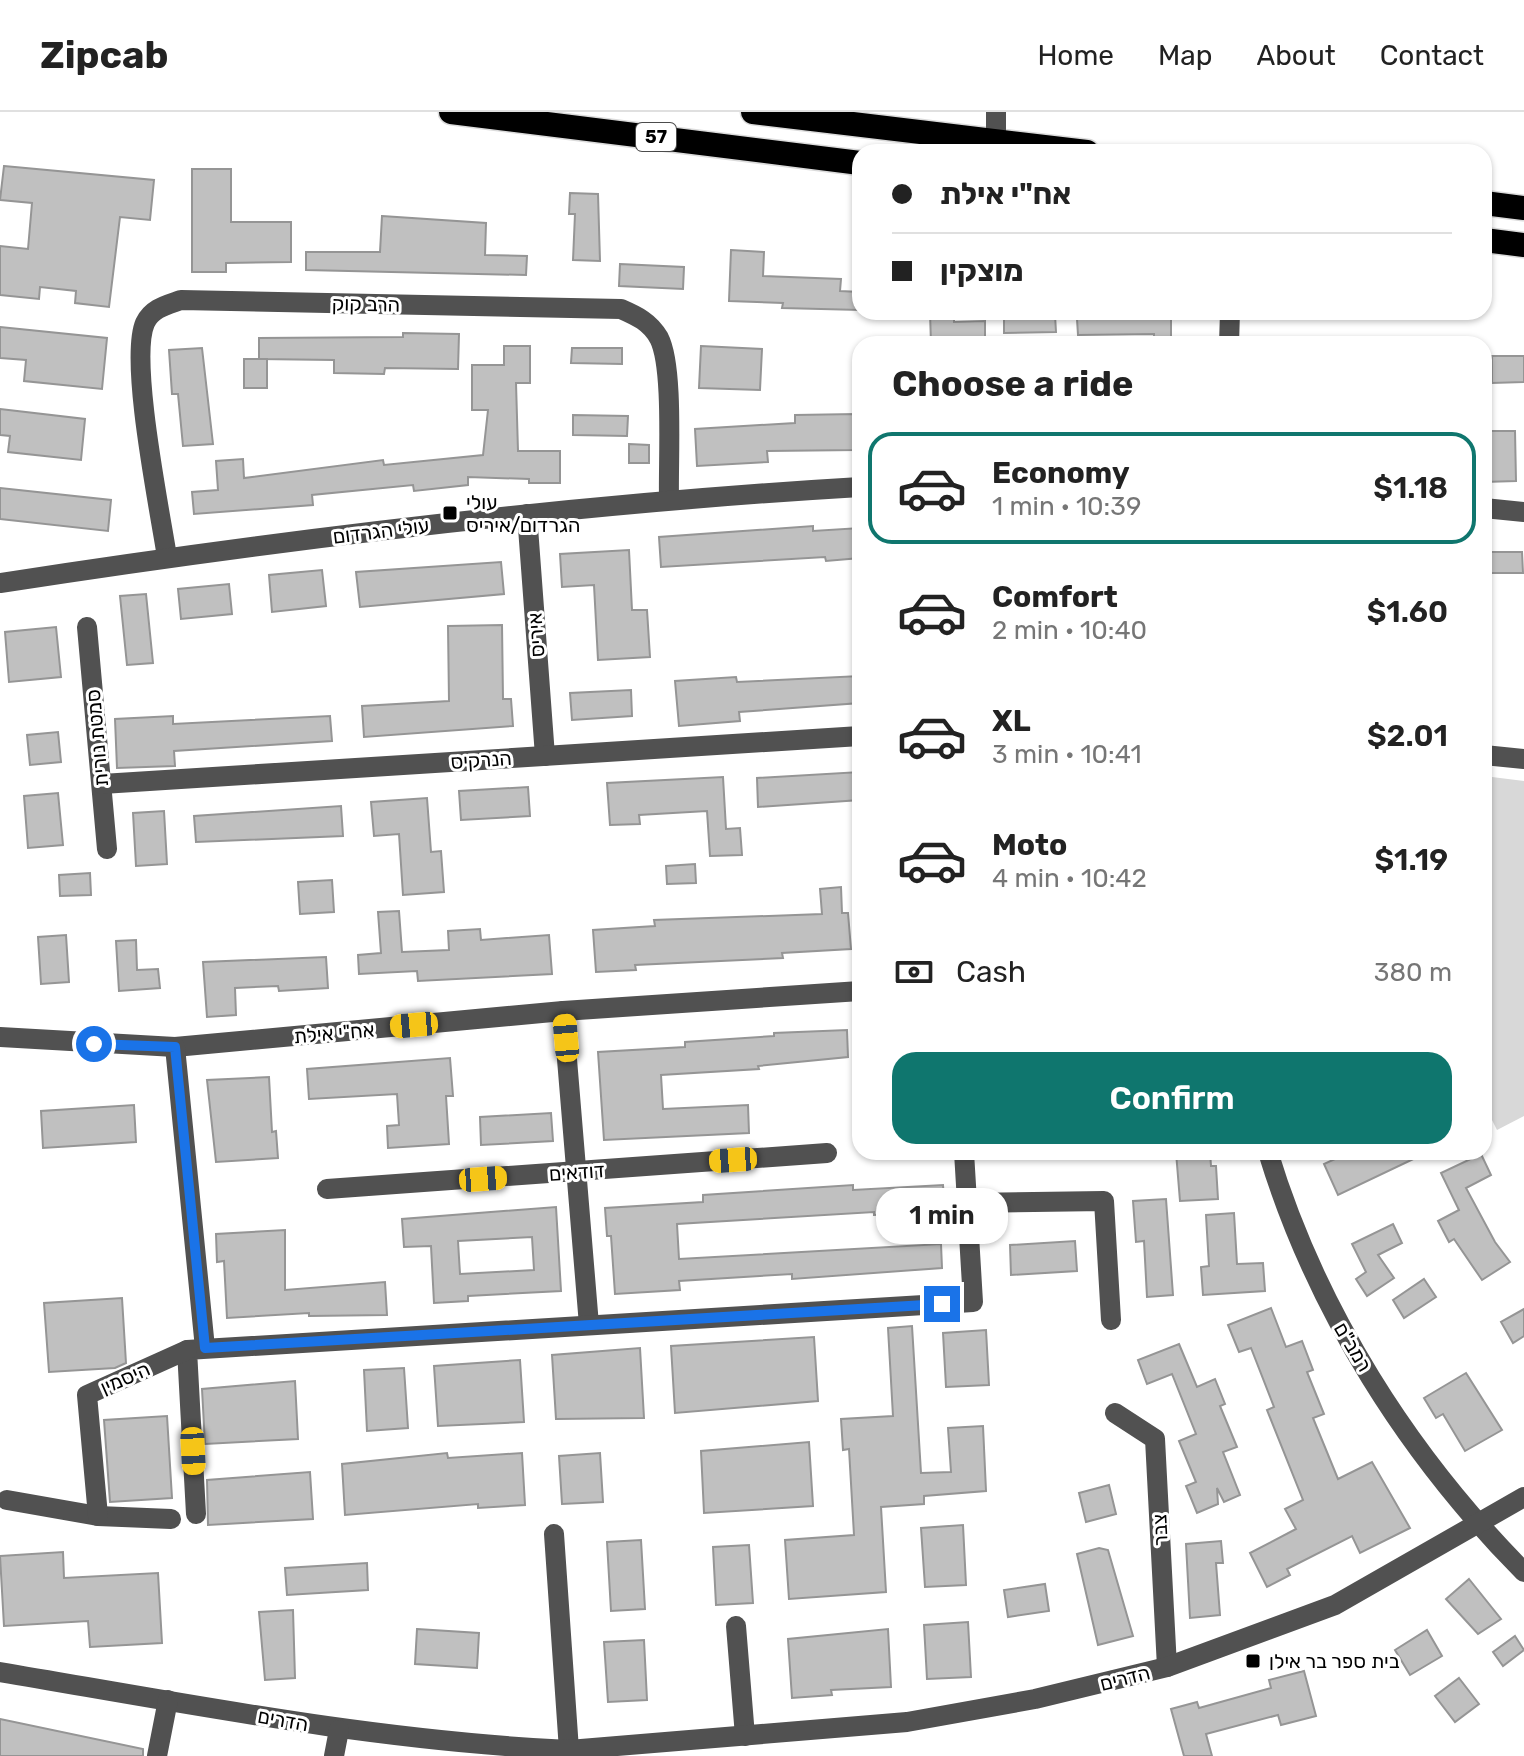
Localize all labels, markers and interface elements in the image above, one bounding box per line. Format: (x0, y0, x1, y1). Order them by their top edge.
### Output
text: Zipcab (40, 32, 168, 78)
text: Home (1037, 39, 1114, 72)
text: Map (1158, 39, 1212, 72)
text: About (1256, 39, 1336, 72)
text: Contact (1380, 39, 1484, 72)
road number: 57 (636, 123, 676, 151)
text: אח"י אילת (940, 176, 1071, 212)
text: מוצקין (940, 253, 1023, 289)
street label: הרב קוק (332, 291, 400, 317)
text: Choose a ride (892, 362, 1133, 405)
icon: car (896, 452, 968, 524)
text: Economy (992, 455, 1130, 491)
text: $1.18 (1373, 470, 1448, 506)
place label: עולי הגרדום/איריס (466, 490, 580, 537)
text: 1 min · 10:39 (992, 491, 1141, 522)
marker: עולי הגרדום/איריס (441, 504, 459, 522)
street label: עולי הגרדום (331, 513, 431, 549)
icon: car (896, 576, 968, 648)
text: Comfort (992, 579, 1118, 615)
text: $1.60 (1367, 594, 1448, 630)
street label: איריס (522, 612, 550, 658)
text: 2 min · 10:40 (992, 615, 1147, 646)
street label: סמטת נורית (81, 688, 113, 788)
icon: car (896, 700, 968, 772)
text: XL (992, 703, 1031, 739)
text: $2.01 (1367, 718, 1448, 754)
text: 3 min · 10:41 (992, 739, 1142, 770)
street label: הנרקיס (450, 746, 512, 774)
icon: car (896, 824, 968, 896)
text: Moto (992, 827, 1067, 863)
text: $1.19 (1374, 842, 1448, 878)
text: 4 min · 10:42 (992, 863, 1147, 894)
icon: cash (892, 950, 936, 994)
text: Cash (956, 954, 1026, 990)
text: 380 m (1374, 957, 1452, 988)
car (389, 1011, 439, 1039)
car (552, 1013, 580, 1063)
street label: אח"י אילת (293, 1018, 375, 1048)
route start (76, 1026, 112, 1062)
button: Confirm (892, 1052, 1452, 1144)
car (708, 1146, 758, 1174)
street label: דודאים (548, 1158, 606, 1186)
car (458, 1165, 508, 1193)
callout: 1 min (876, 1188, 1008, 1244)
text: 1 min (909, 1200, 975, 1231)
route end (924, 1286, 960, 1322)
street label: רמב"ם (1329, 1318, 1377, 1376)
street label: היסמין (96, 1356, 154, 1400)
car (180, 1426, 206, 1476)
street label: צבר (1147, 1513, 1173, 1547)
place label: בית ספר בר אילן (1269, 1649, 1400, 1673)
marker: בית ספר בר אילן (1244, 1652, 1262, 1670)
street label: הדרים (1097, 1660, 1153, 1696)
street label: הדרים (256, 1704, 310, 1736)

